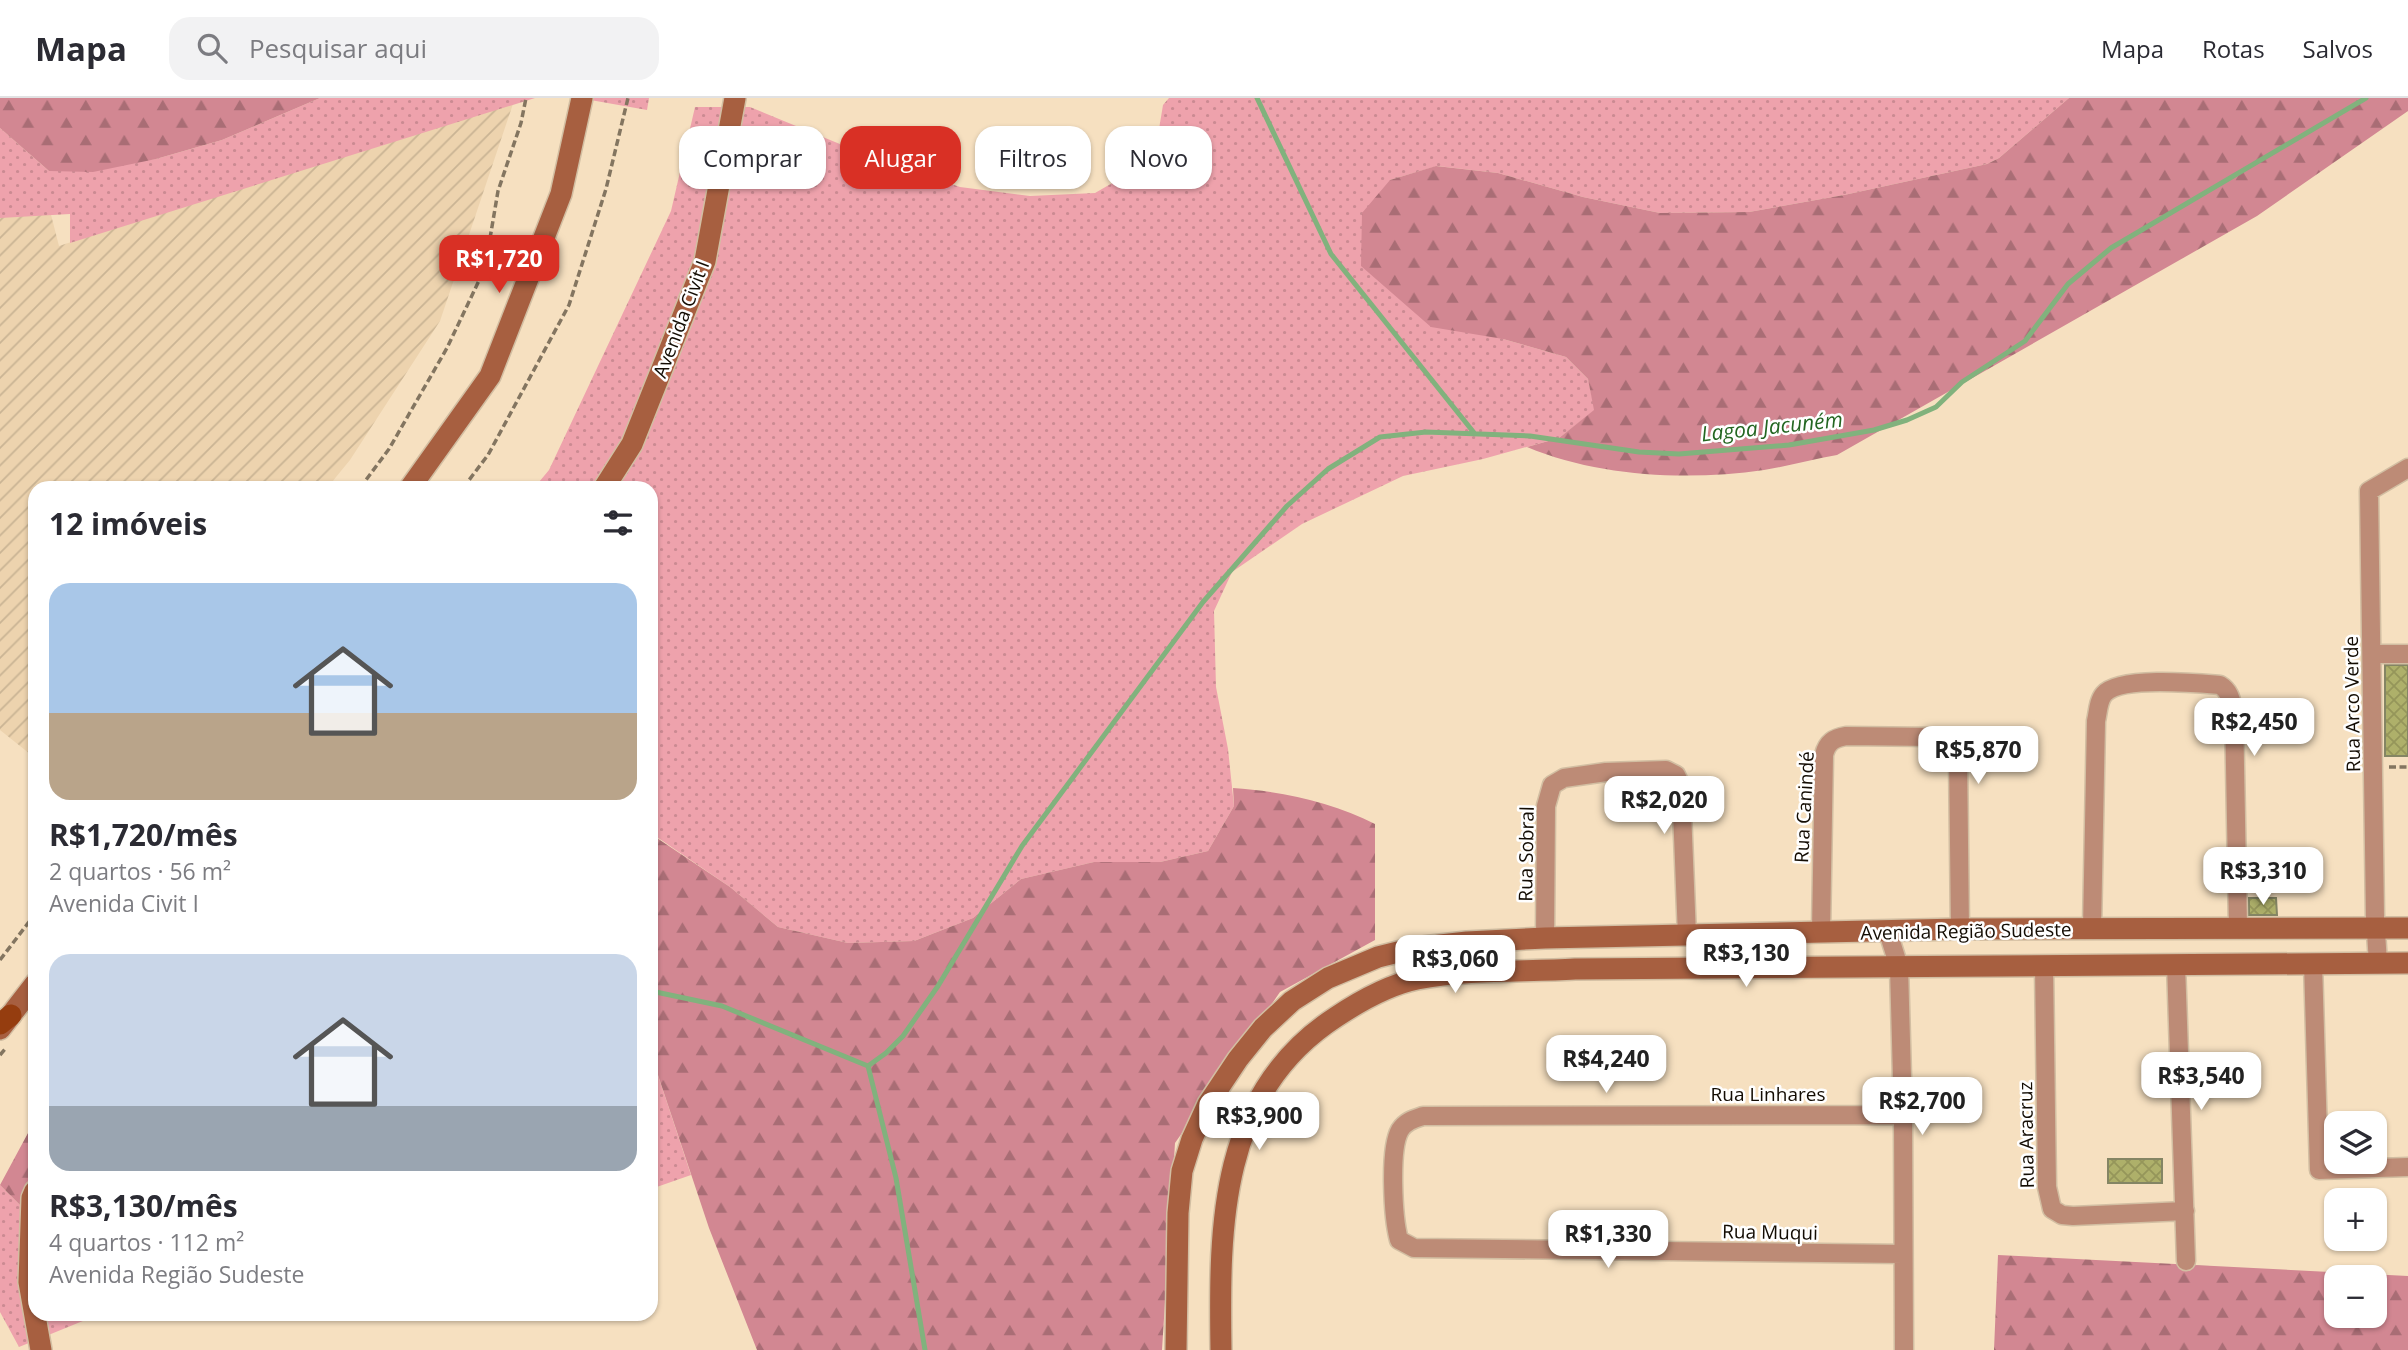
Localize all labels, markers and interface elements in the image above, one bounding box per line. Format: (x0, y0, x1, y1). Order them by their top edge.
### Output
search box (169, 17, 659, 80)
text: Mapa (35, 26, 127, 71)
icon: search (193, 29, 231, 67)
text: Pesquisar aqui (249, 30, 427, 66)
text: Mapa (2101, 32, 2164, 65)
text: Rotas (2202, 32, 2265, 65)
text: Salvos (2303, 32, 2373, 65)
chip: Comprar (679, 126, 826, 189)
chip: Alugar (840, 126, 961, 189)
chip: Filtros (975, 126, 1091, 189)
chip: Novo (1105, 126, 1212, 189)
pin: R$1,720 (434, 236, 564, 295)
text: R$1,720 (455, 242, 543, 274)
street label: Avenida Civit I (647, 257, 715, 381)
water label: Lagoa Jacuném (1700, 405, 1844, 447)
text: 12 imóveis (49, 503, 207, 544)
icon: filters (599, 504, 637, 542)
icon: home (280, 628, 406, 754)
street label: Rua Arco Verde (2338, 636, 2366, 772)
pin: R$2,450 (2189, 698, 2319, 758)
text: R$2,450 (2210, 705, 2298, 737)
pin: R$5,870 (1913, 726, 2043, 786)
text: R$5,870 (1934, 733, 2022, 765)
street label: Rua Canindé (1788, 750, 1820, 864)
pin: R$2,020 (1599, 776, 1729, 836)
text: R$2,020 (1620, 783, 1708, 815)
street label: Rua Sobral (1512, 806, 1540, 902)
text: R$1,720/mês (49, 814, 238, 855)
pin: R$3,310 (2198, 848, 2328, 907)
text: R$3,310 (2219, 854, 2307, 886)
text: 2 quartos · 56 m² (49, 855, 231, 887)
text: Avenida Civit I (49, 887, 199, 919)
street label: Avenida Região Sudeste (1860, 916, 2072, 946)
pin: R$3,130 (1681, 930, 1811, 989)
pin: R$3,060 (1390, 936, 1520, 995)
text: R$3,130 (1702, 936, 1790, 968)
text: R$3,060 (1411, 942, 1499, 974)
icon: home (280, 999, 406, 1125)
pin: R$4,240 (1541, 1035, 1671, 1095)
text: R$4,240 (1562, 1042, 1650, 1074)
pin: R$3,540 (2136, 1052, 2266, 1112)
text: R$3,540 (2157, 1059, 2245, 1091)
pin: R$2,700 (1857, 1077, 1987, 1137)
street label: Rua Linhares (1711, 1081, 1825, 1107)
street label: Rua Aracruz (2012, 1081, 2040, 1189)
text: R$2,700 (1878, 1084, 1966, 1116)
pin: R$3,900 (1194, 1093, 1324, 1152)
text: R$3,900 (1215, 1099, 1303, 1131)
map controls (2324, 1111, 2387, 1328)
button: layers (2324, 1111, 2387, 1174)
text: R$3,130/mês (49, 1185, 238, 1226)
button: + (2324, 1188, 2387, 1251)
pin: R$1,330 (1543, 1210, 1673, 1270)
text: R$1,330 (1564, 1217, 1652, 1249)
street label: Rua Muqui (1722, 1218, 1818, 1246)
text: 4 quartos · 112 m² (49, 1226, 244, 1258)
text: Avenida Região Sudeste (49, 1258, 304, 1290)
button: − (2324, 1265, 2387, 1328)

